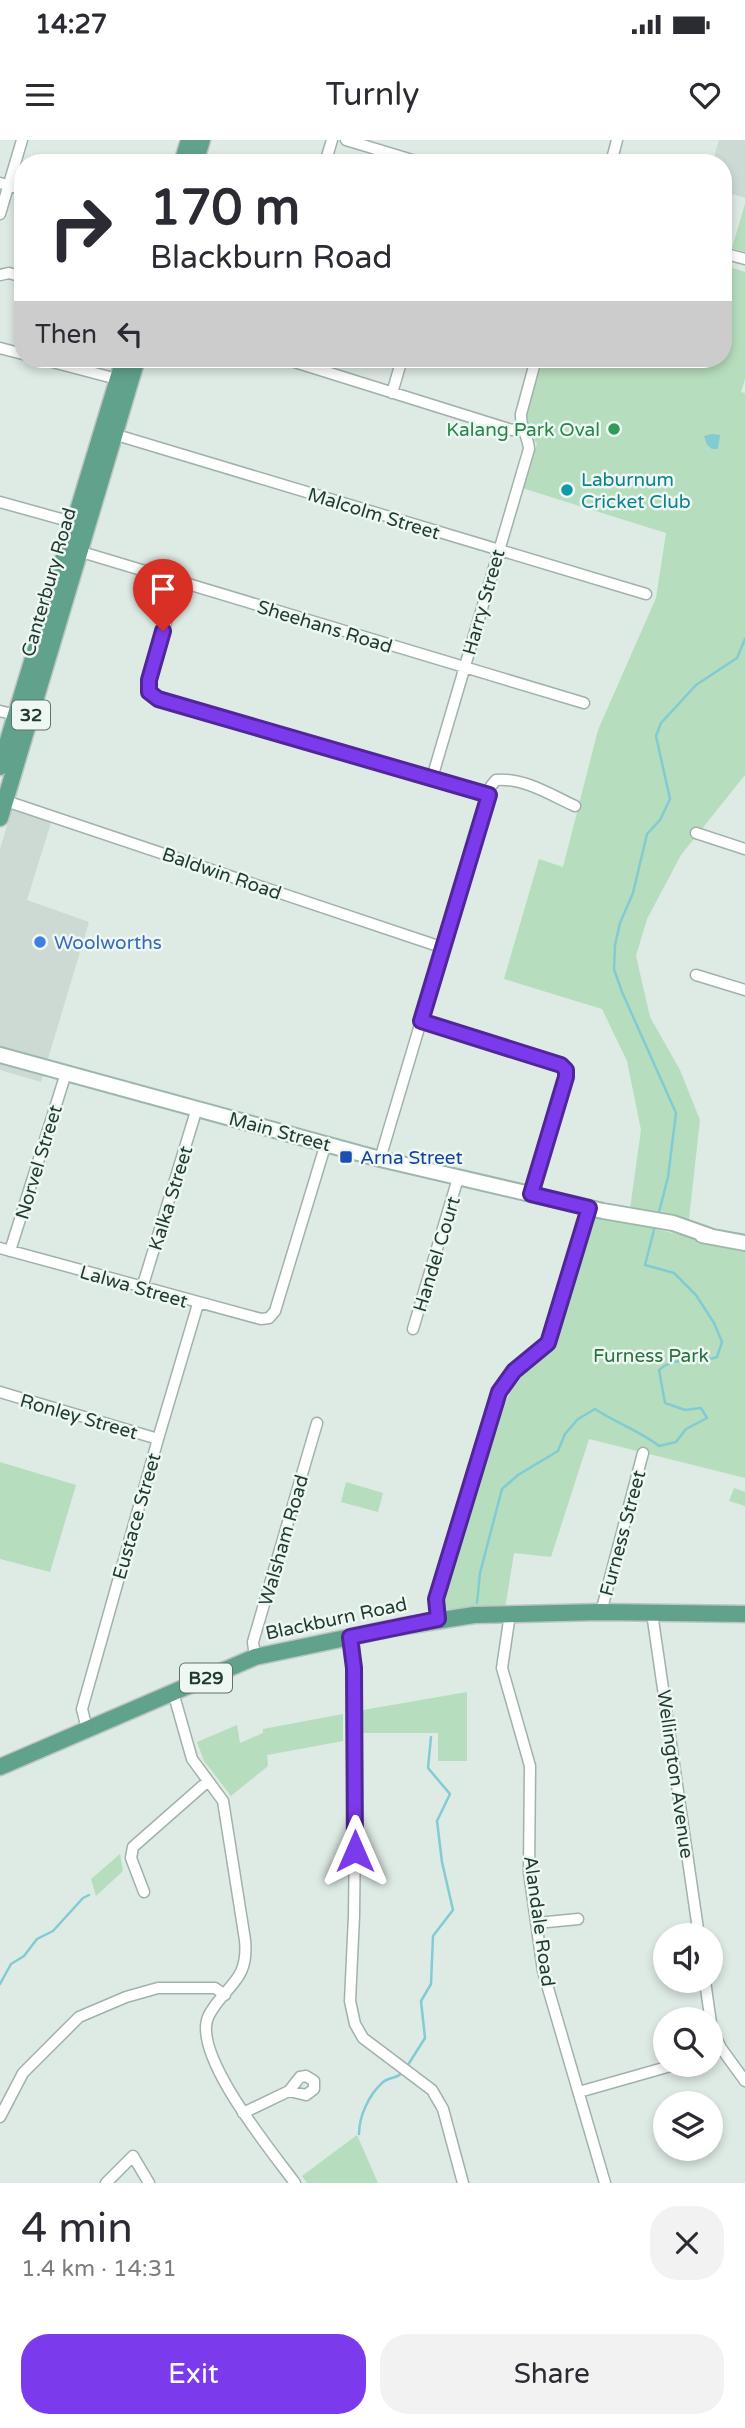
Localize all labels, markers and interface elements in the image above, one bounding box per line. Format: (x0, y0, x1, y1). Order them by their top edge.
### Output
text: 14:27 (35, 9, 107, 40)
icon: menu (21, 76, 59, 114)
text: Turnly (326, 76, 419, 114)
icon: heart (686, 76, 724, 114)
text: 170 m (150, 179, 300, 238)
icon: right (35, 182, 126, 273)
text: Blackburn Road (150, 239, 393, 277)
icon: left (111, 315, 149, 353)
text: Then (35, 319, 97, 350)
place label: Kalang Park Oval (446, 419, 600, 441)
marker: Kalang Park Oval (606, 421, 622, 437)
place label: Laburnum Cricket Club (581, 469, 691, 513)
marker: Laburnum Cricket Club (559, 482, 575, 498)
street label: Malcolm Street (305, 483, 442, 544)
street label: Canterbury Road (17, 505, 81, 659)
street label: Harry Street (458, 547, 510, 658)
pin (133, 559, 193, 631)
icon: arrive (144, 570, 182, 608)
street label: Sheehans Road (254, 596, 395, 658)
road number: 32 (12, 700, 50, 730)
street label: Baldwin Road (159, 843, 284, 905)
place label: Woolworths (54, 932, 162, 954)
marker: Woolworths (32, 934, 48, 950)
street label: Norvel Street (11, 1102, 67, 1222)
street label: Main Street (226, 1108, 333, 1156)
street label: Kalka Street (145, 1143, 197, 1253)
place label: Arna Street (360, 1147, 463, 1169)
marker: Arna Street (338, 1149, 354, 1165)
street label: Handel Court (409, 1194, 465, 1315)
street label: Lalwa Street (77, 1261, 190, 1313)
park label: Furness Park (593, 1345, 709, 1367)
street label: Ronley Street (17, 1390, 140, 1444)
street label: Eustace Street (108, 1451, 166, 1582)
street label: Furness Street (596, 1468, 650, 1599)
street label: Walsham Road (255, 1472, 313, 1608)
street label: Blackburn Road (263, 1593, 409, 1645)
road number: B29 (180, 1664, 232, 1693)
street label: Wellington Avenue (652, 1688, 698, 1860)
position arrow (318, 1814, 392, 1888)
street label: Alandale Road (519, 1854, 559, 1988)
map controls (653, 1923, 723, 2161)
button: sound (653, 1923, 723, 1993)
button: search (653, 2007, 723, 2077)
button: layers (653, 2091, 723, 2161)
text: 4 min (21, 2203, 133, 2254)
button: close (650, 2206, 724, 2280)
text: 1.4 km · 14:31 (21, 2255, 177, 2283)
button: Exit (21, 2334, 366, 2414)
button: Share (380, 2334, 724, 2414)

